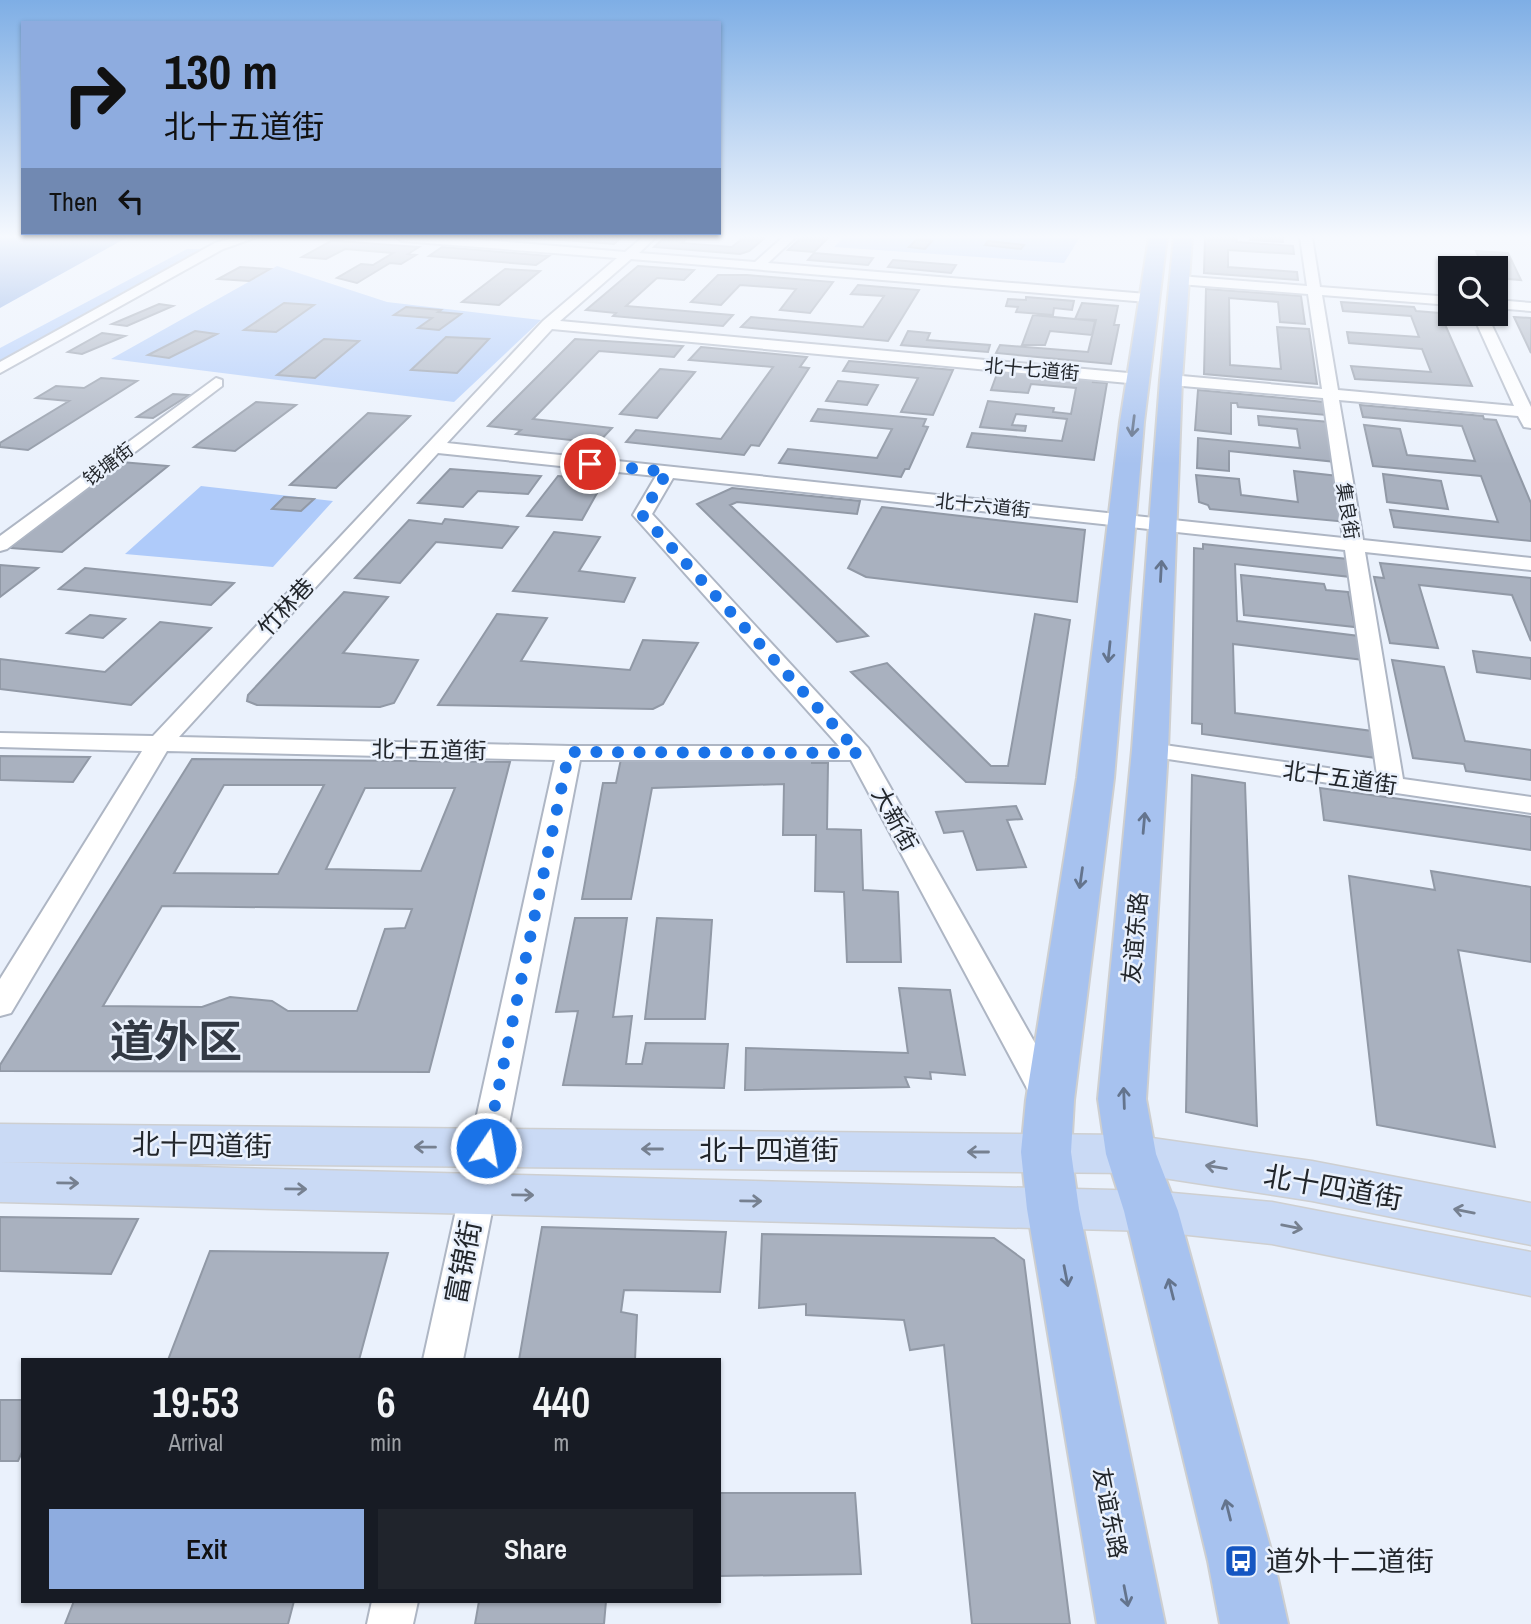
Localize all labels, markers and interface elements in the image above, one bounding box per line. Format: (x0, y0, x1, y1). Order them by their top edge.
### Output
text: 130 m (164, 38, 278, 104)
icon: right (49, 49, 140, 140)
text: 北十五道街 (164, 105, 324, 148)
icon: left (112, 182, 150, 220)
text: Then (49, 184, 98, 219)
map controls (1438, 256, 1508, 326)
button: search (1438, 256, 1508, 326)
street label: 北十七道街 (984, 352, 1080, 386)
one-way arrow (1127, 414, 1140, 437)
pin (560, 434, 620, 494)
street label: 钱塘街 (77, 436, 139, 492)
icon: arrive (571, 445, 609, 483)
street label: 集良街 (1331, 481, 1365, 541)
street label: 北十六道街 (934, 487, 1032, 523)
one-way arrow (1155, 560, 1168, 583)
street label: 竹林巷 (251, 571, 320, 642)
one-way arrow (1102, 641, 1115, 663)
street label: 北十五道街 (371, 733, 487, 766)
street label: 北十五道街 (1281, 754, 1399, 801)
street label: 大新街 (865, 781, 926, 856)
one-way arrow (1138, 812, 1151, 834)
one-way arrow (1074, 866, 1087, 889)
street label: 友谊东路 (1115, 891, 1154, 985)
district label: 道外区 (110, 1011, 242, 1071)
one-way arrow (1117, 1087, 1130, 1110)
position arrow (449, 1111, 523, 1185)
street label: 北十四道街 (132, 1125, 272, 1165)
street label: 北十四道街 (699, 1131, 839, 1169)
one-way arrow (414, 1140, 437, 1154)
one-way arrow (641, 1142, 664, 1156)
one-way arrow (967, 1145, 990, 1159)
street label: 北十四道街 (1261, 1156, 1405, 1218)
one-way arrow (1205, 1160, 1228, 1173)
one-way arrow (56, 1177, 79, 1190)
one-way arrow (284, 1182, 307, 1196)
one-way arrow (511, 1188, 534, 1202)
one-way arrow (739, 1194, 762, 1207)
one-way arrow (1453, 1203, 1476, 1217)
street label: 富锦街 (436, 1217, 490, 1307)
one-way arrow (1280, 1221, 1303, 1234)
one-way arrow (1059, 1264, 1073, 1287)
one-way arrow (1164, 1279, 1177, 1301)
text: 19:53 (152, 1374, 239, 1430)
text: 6 (376, 1374, 396, 1430)
text: 440 (533, 1374, 590, 1430)
text: Arrival (168, 1427, 223, 1458)
text: min (370, 1427, 402, 1458)
text: m (554, 1427, 569, 1458)
street label: 友谊东路 (1086, 1465, 1134, 1561)
one-way arrow (1221, 1499, 1234, 1522)
button: Exit (49, 1509, 364, 1589)
button: Share (378, 1509, 693, 1589)
bus stop icon: 道外十二道街 (1222, 1542, 1260, 1580)
place label: 道外十二道街 (1266, 1542, 1434, 1580)
one-way arrow (1120, 1584, 1133, 1606)

